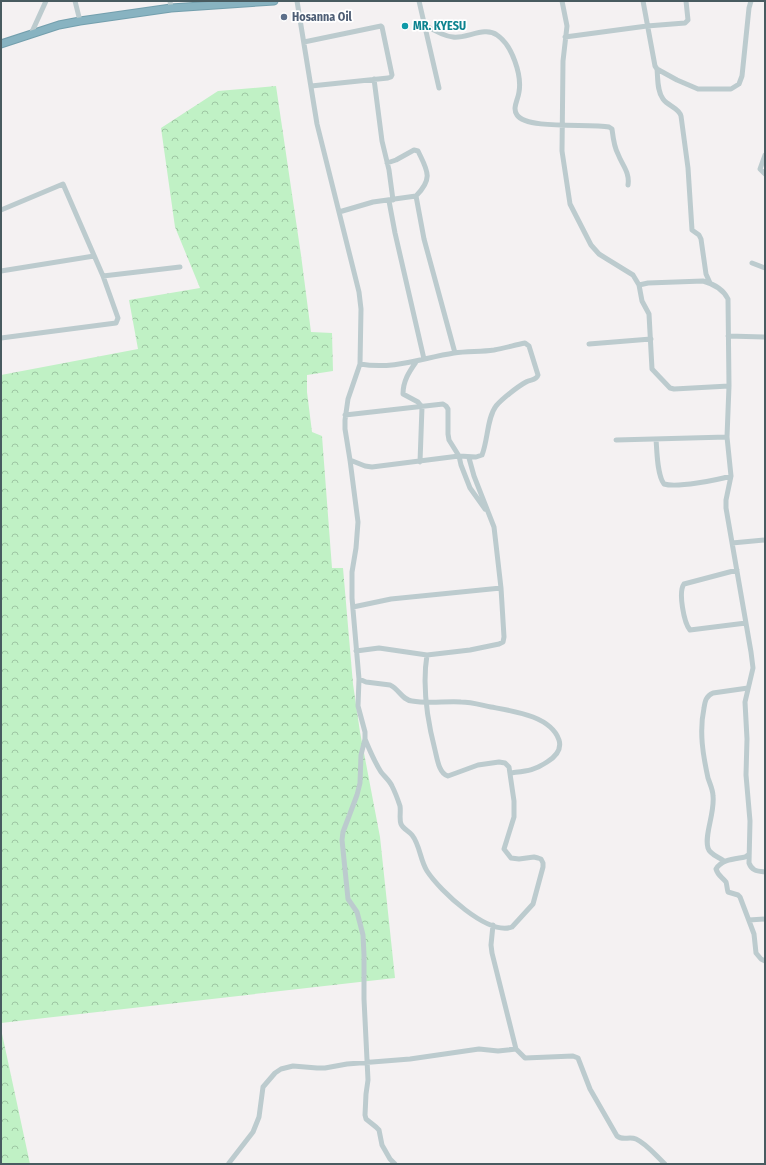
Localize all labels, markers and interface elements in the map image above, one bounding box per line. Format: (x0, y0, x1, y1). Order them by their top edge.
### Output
place label: Hosanna Oil (292, 10, 352, 24)
marker: Hosanna Oil (279, 12, 289, 22)
place label: MR. KYESU (413, 19, 466, 33)
marker: MR. KYESU (400, 21, 410, 31)

